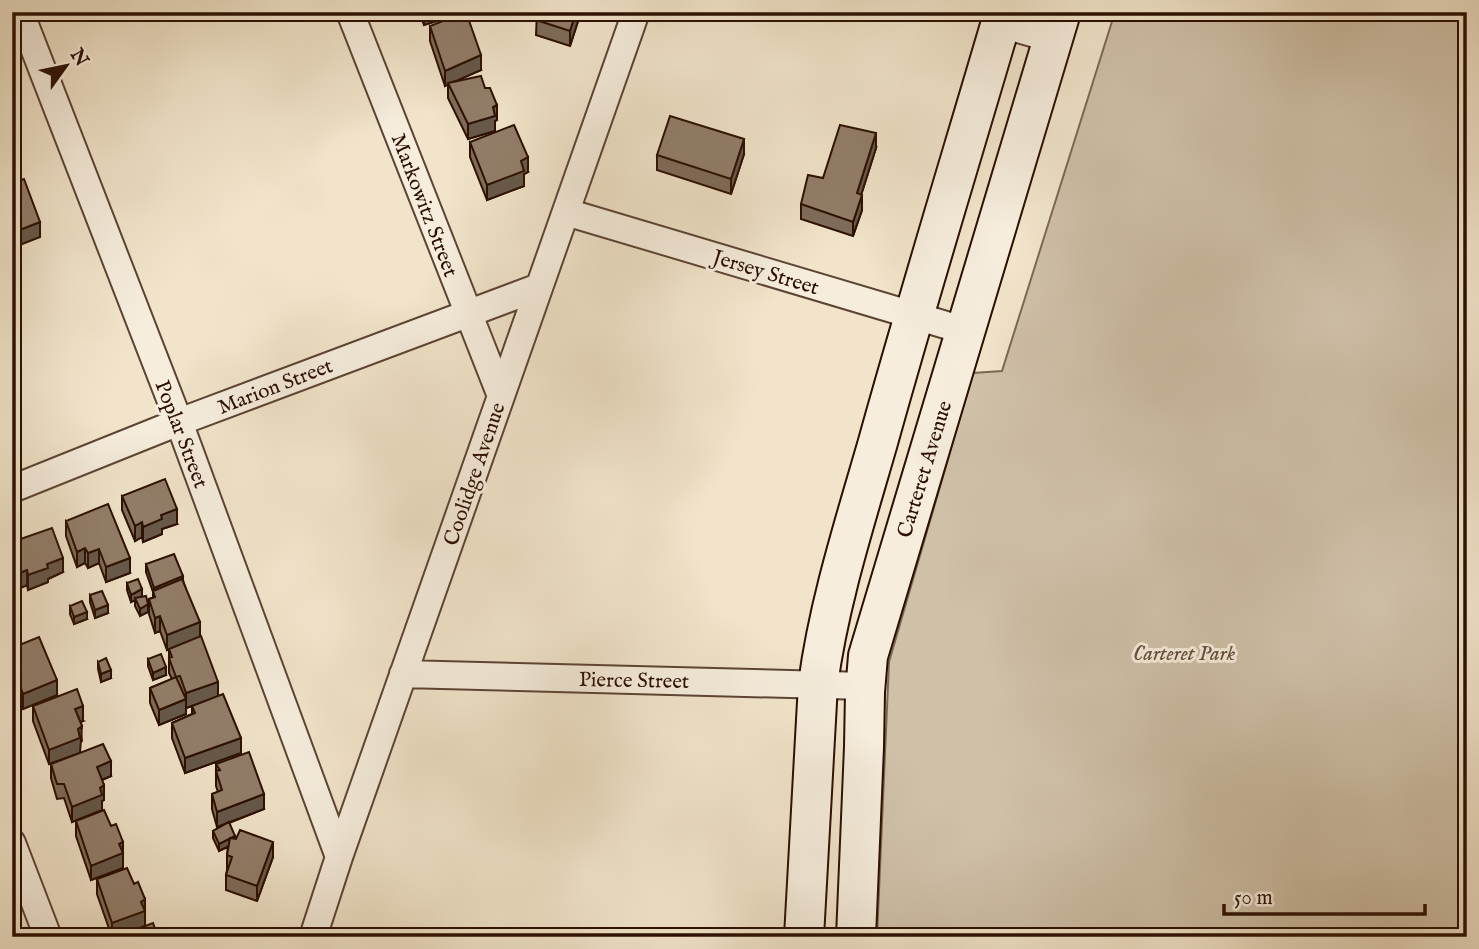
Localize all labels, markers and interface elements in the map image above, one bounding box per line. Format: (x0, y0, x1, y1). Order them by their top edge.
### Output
north arrow (32, 32, 102, 102)
text: N (63, 44, 93, 72)
street label: Markowitz Street (384, 130, 463, 281)
street label: Jersey Street (707, 244, 822, 302)
street label: Marion Street (214, 353, 337, 422)
street label: Poplar Street (148, 377, 214, 492)
street label: Carteret Avenue (892, 397, 959, 541)
street label: Coolidge Avenue (438, 399, 513, 550)
park label: Carteret Park (1133, 641, 1236, 668)
street label: Pierce Street (579, 667, 689, 696)
scale bar (1224, 872, 1425, 916)
text: 50 m (1234, 885, 1273, 912)

